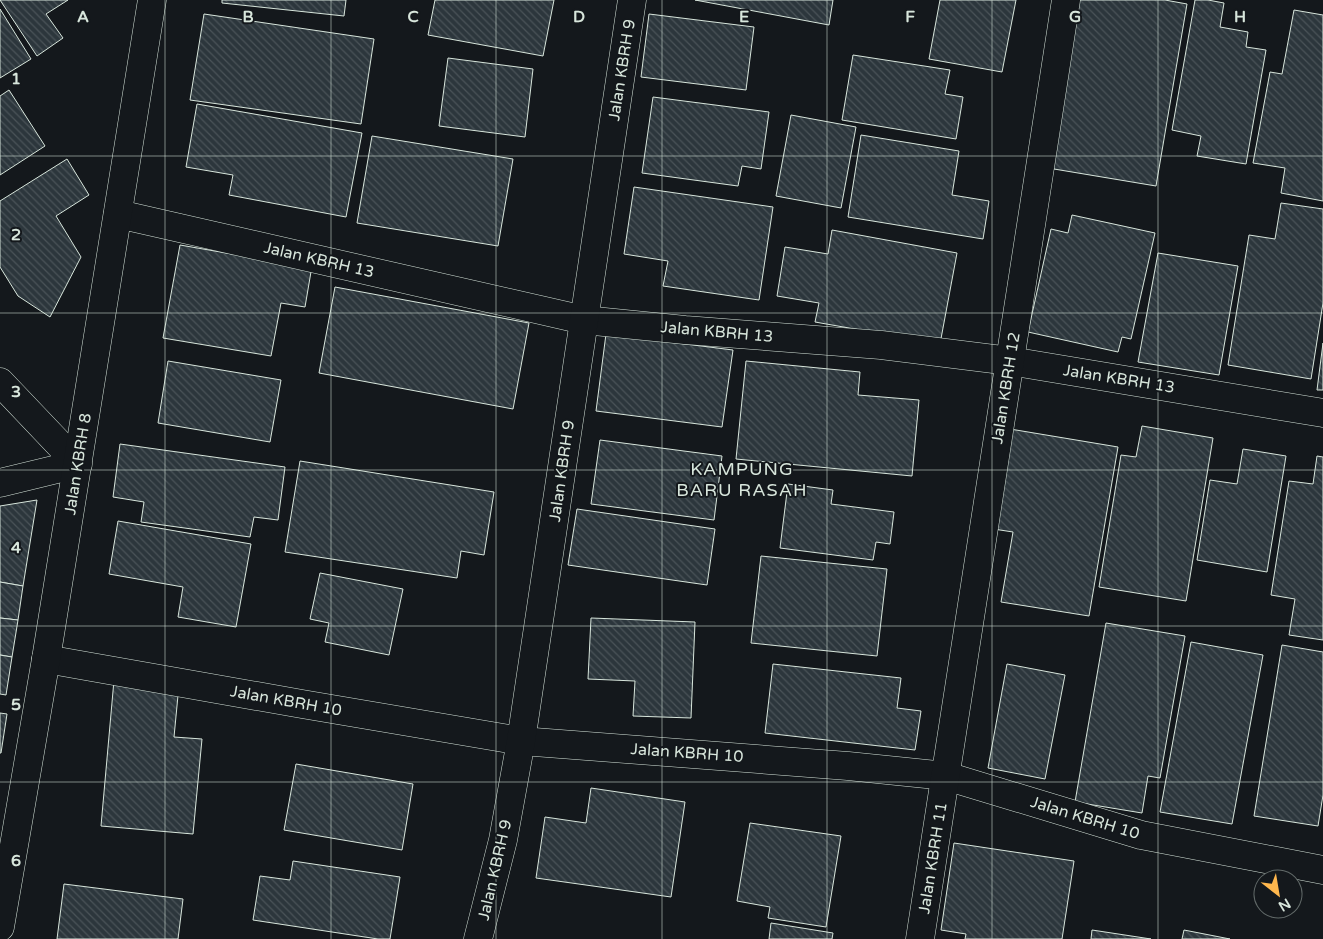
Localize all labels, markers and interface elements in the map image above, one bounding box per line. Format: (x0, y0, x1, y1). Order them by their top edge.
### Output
text: A (77, 7, 89, 27)
text: B (242, 7, 254, 27)
text: C (407, 7, 419, 27)
text: D (573, 7, 585, 27)
text: E (739, 7, 749, 27)
text: F (905, 7, 915, 27)
text: G (1069, 7, 1081, 27)
text: H (1234, 7, 1246, 27)
street label: Jalan KBRH 9 (604, 18, 640, 122)
text: 1 (11, 69, 21, 89)
text: 2 (11, 225, 21, 245)
street label: Jalan KBRH 13 (262, 238, 376, 282)
street label: Jalan KBRH 13 (660, 317, 774, 347)
street label: Jalan KBRH 12 (987, 331, 1025, 445)
street label: Jalan KBRH 13 (1062, 360, 1176, 398)
text: 3 (11, 382, 21, 402)
street label: Jalan KBRH 8 (60, 412, 96, 516)
street label: Jalan KBRH 9 (545, 419, 579, 523)
district label: KAMPUNG BARU RASAH (676, 458, 808, 501)
text: 4 (11, 538, 21, 558)
street label: Jalan KBRH 10 (229, 681, 343, 721)
text: 5 (11, 695, 21, 715)
street label: Jalan KBRH 10 (630, 739, 744, 767)
street label: Jalan KBRH 10 (1028, 792, 1142, 844)
street label: Jalan KBRH 11 (914, 801, 952, 915)
street label: Jalan KBRH 9 (474, 818, 516, 922)
text: 6 (11, 851, 21, 871)
north arrow (1253, 869, 1303, 919)
text: N (1275, 895, 1294, 915)

